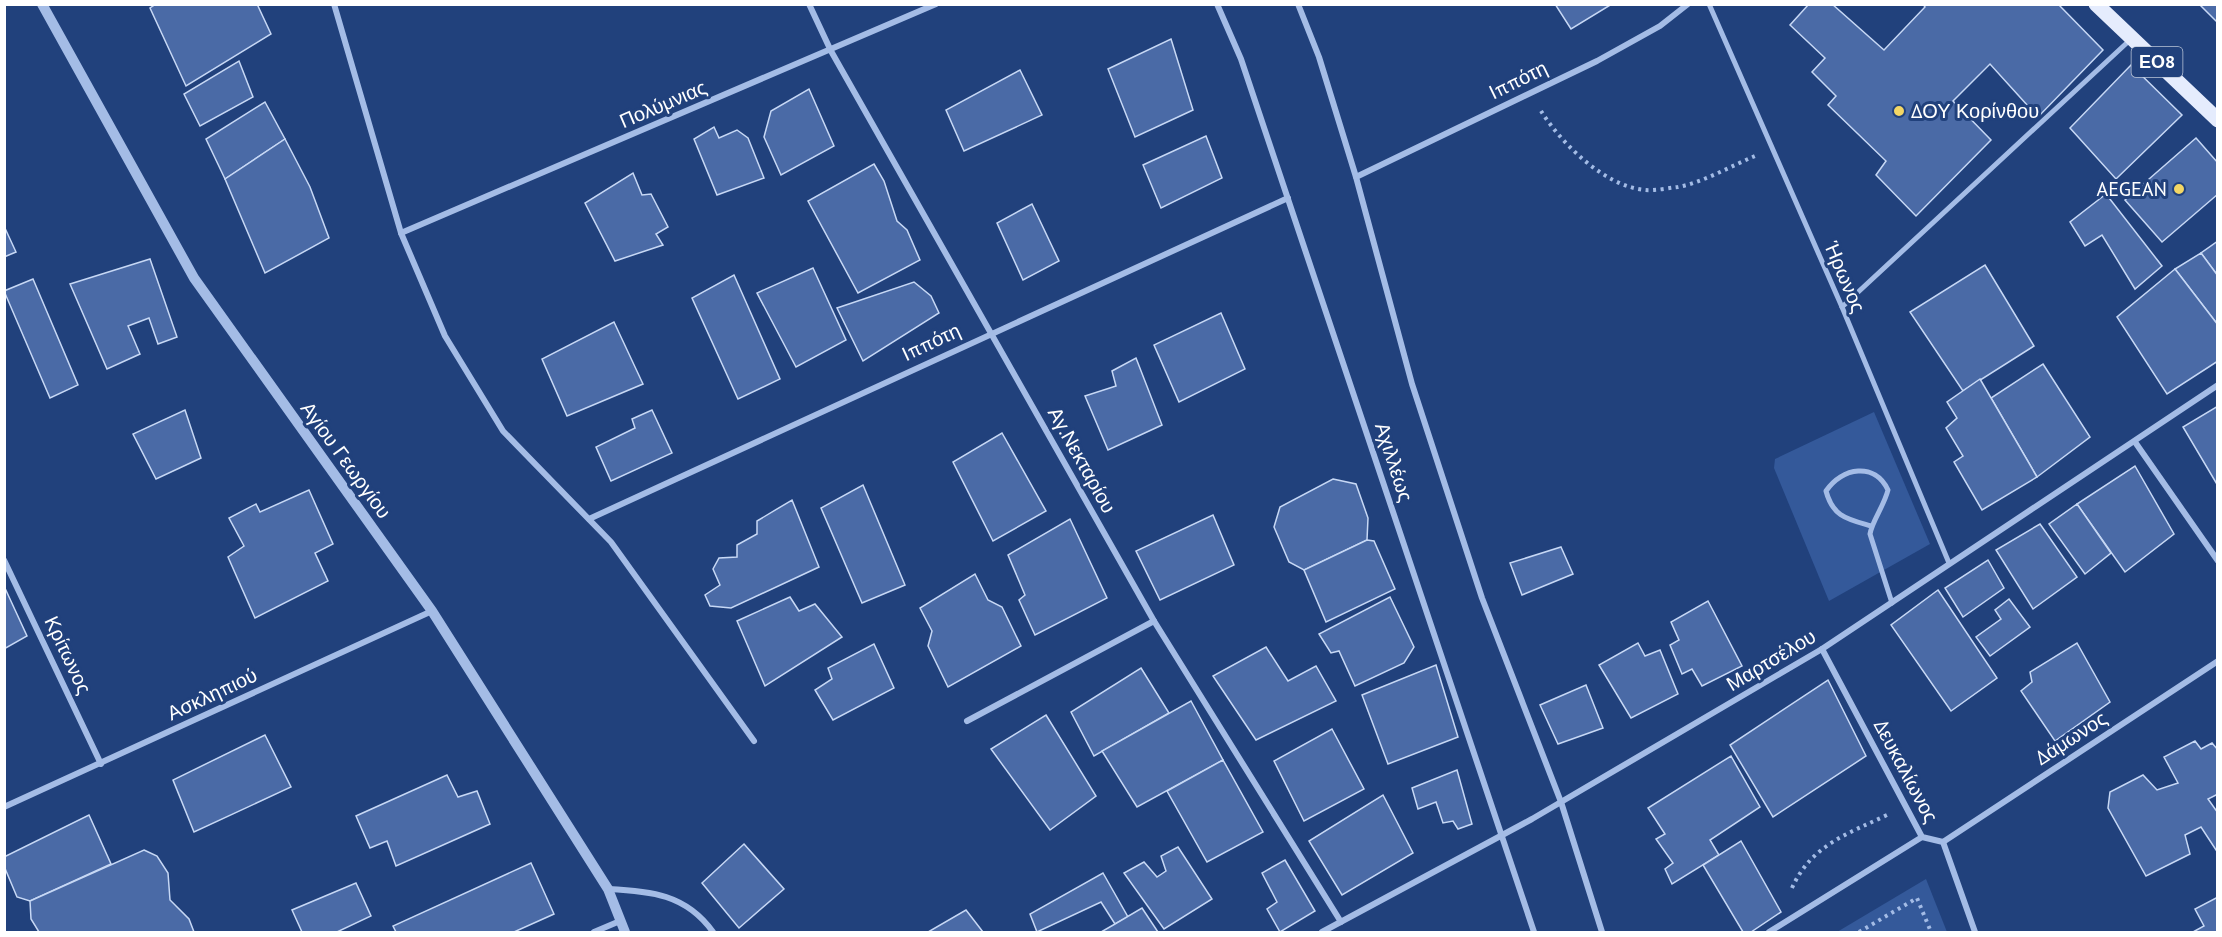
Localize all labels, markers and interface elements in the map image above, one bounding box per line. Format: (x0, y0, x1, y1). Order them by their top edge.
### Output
road number: ΕΟ8 (2132, 47, 2182, 77)
street label: Ιππότη (1484, 55, 1552, 105)
street label: Πολύμνιας (615, 74, 711, 134)
place label: ΔΟΥ Κορίνθου (1911, 98, 2039, 124)
marker: ΔΟΥ Κορίνθου (1892, 104, 1906, 118)
place label: AEGEAN (2096, 176, 2167, 202)
marker: AEGEAN (2172, 182, 2186, 196)
street label: Ήρωνος (1818, 237, 1872, 317)
street label: Ιππότη (897, 317, 965, 367)
street label: Αγίου Γεωργίου (295, 396, 397, 524)
street label: Αγ.Νεκταρίου (1042, 402, 1122, 518)
street label: Αχιλλέως (1369, 419, 1419, 505)
street label: Κρίτωνος (39, 612, 98, 699)
street label: Μαρτσέλου (1721, 623, 1821, 697)
street label: Ασκληπιού (163, 662, 261, 726)
street label: Δάμωνος (2030, 705, 2112, 771)
street label: Δευκαλίωνος (1868, 715, 1944, 827)

